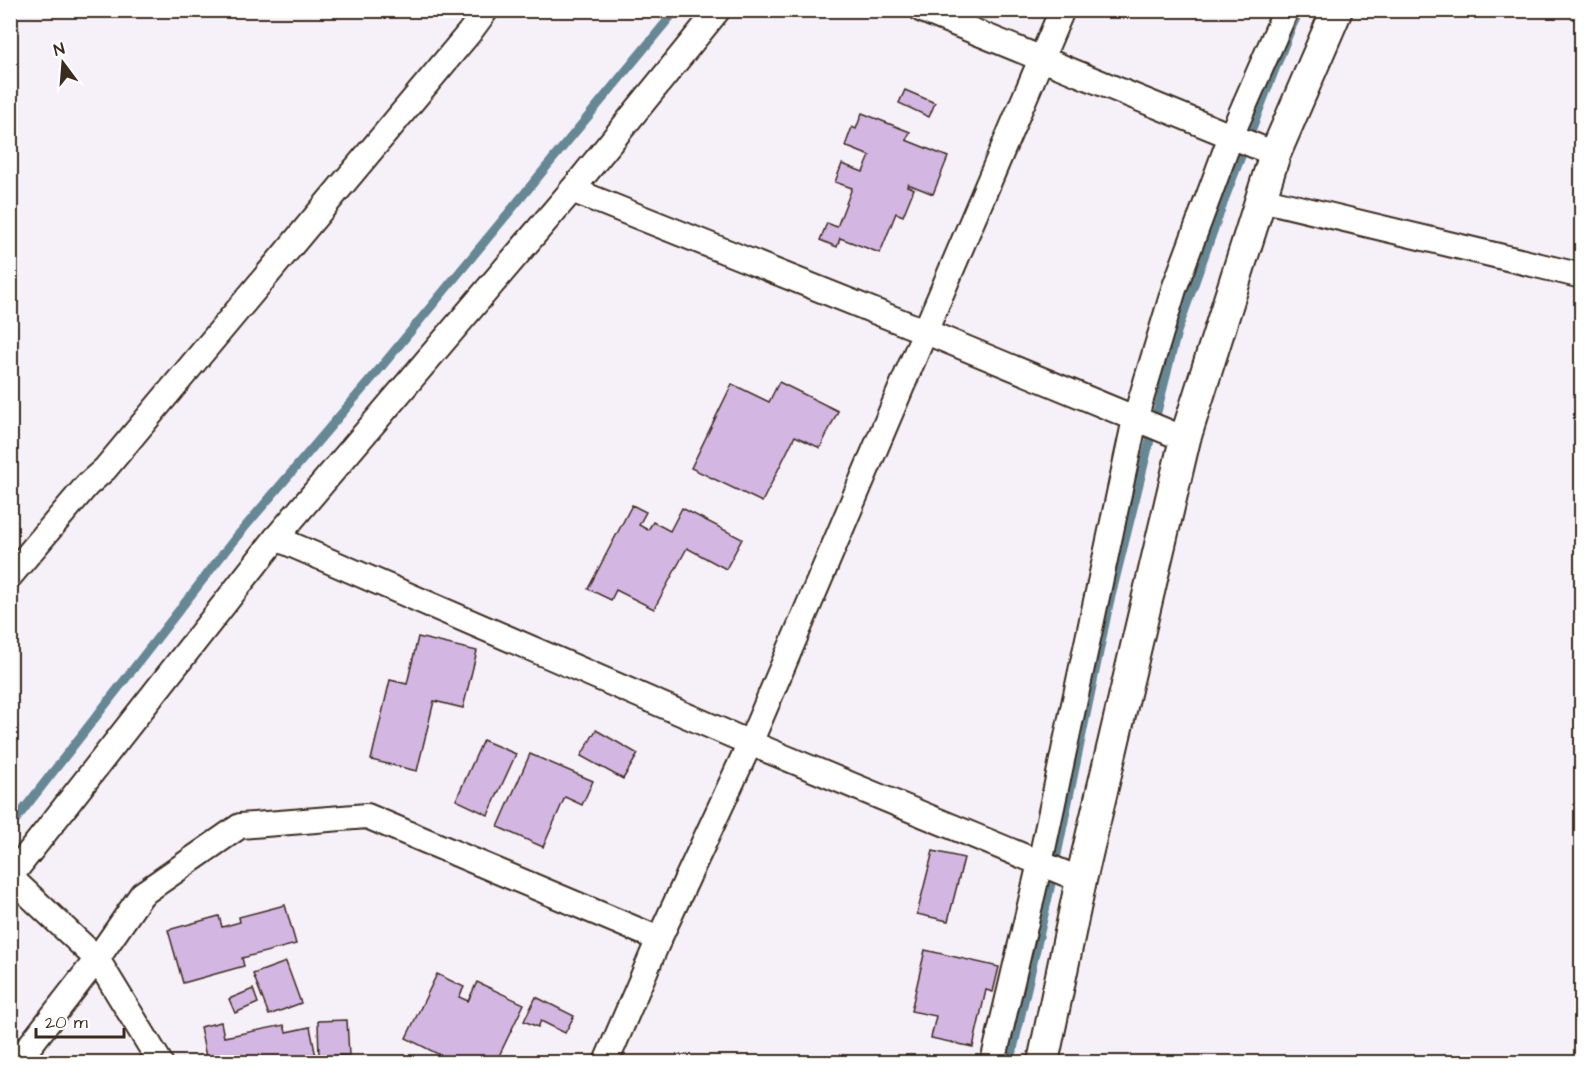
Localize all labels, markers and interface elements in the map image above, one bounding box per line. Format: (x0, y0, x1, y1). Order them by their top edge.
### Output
north arrow (33, 33, 93, 93)
text: N (51, 38, 67, 61)
scale bar (36, 1001, 124, 1039)
text: 20 m (45, 1010, 88, 1035)

